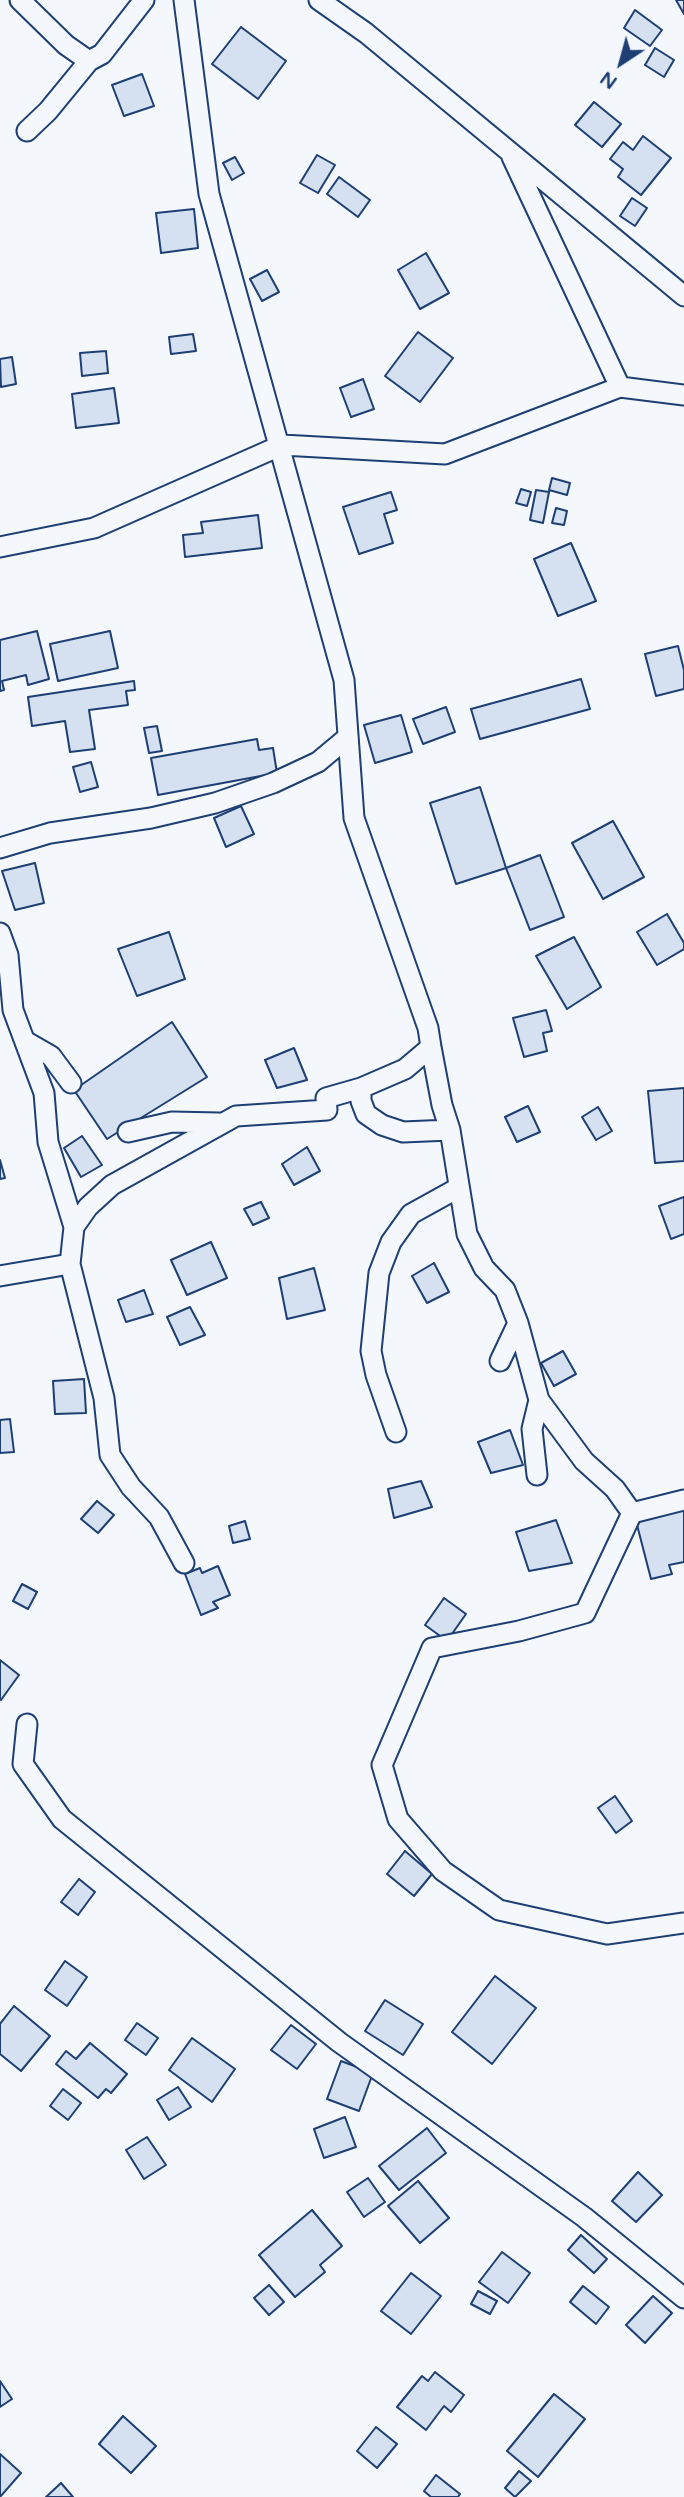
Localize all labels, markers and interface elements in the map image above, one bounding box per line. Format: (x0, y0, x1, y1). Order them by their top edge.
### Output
north arrow (586, 28, 656, 98)
text: N (596, 67, 621, 93)

